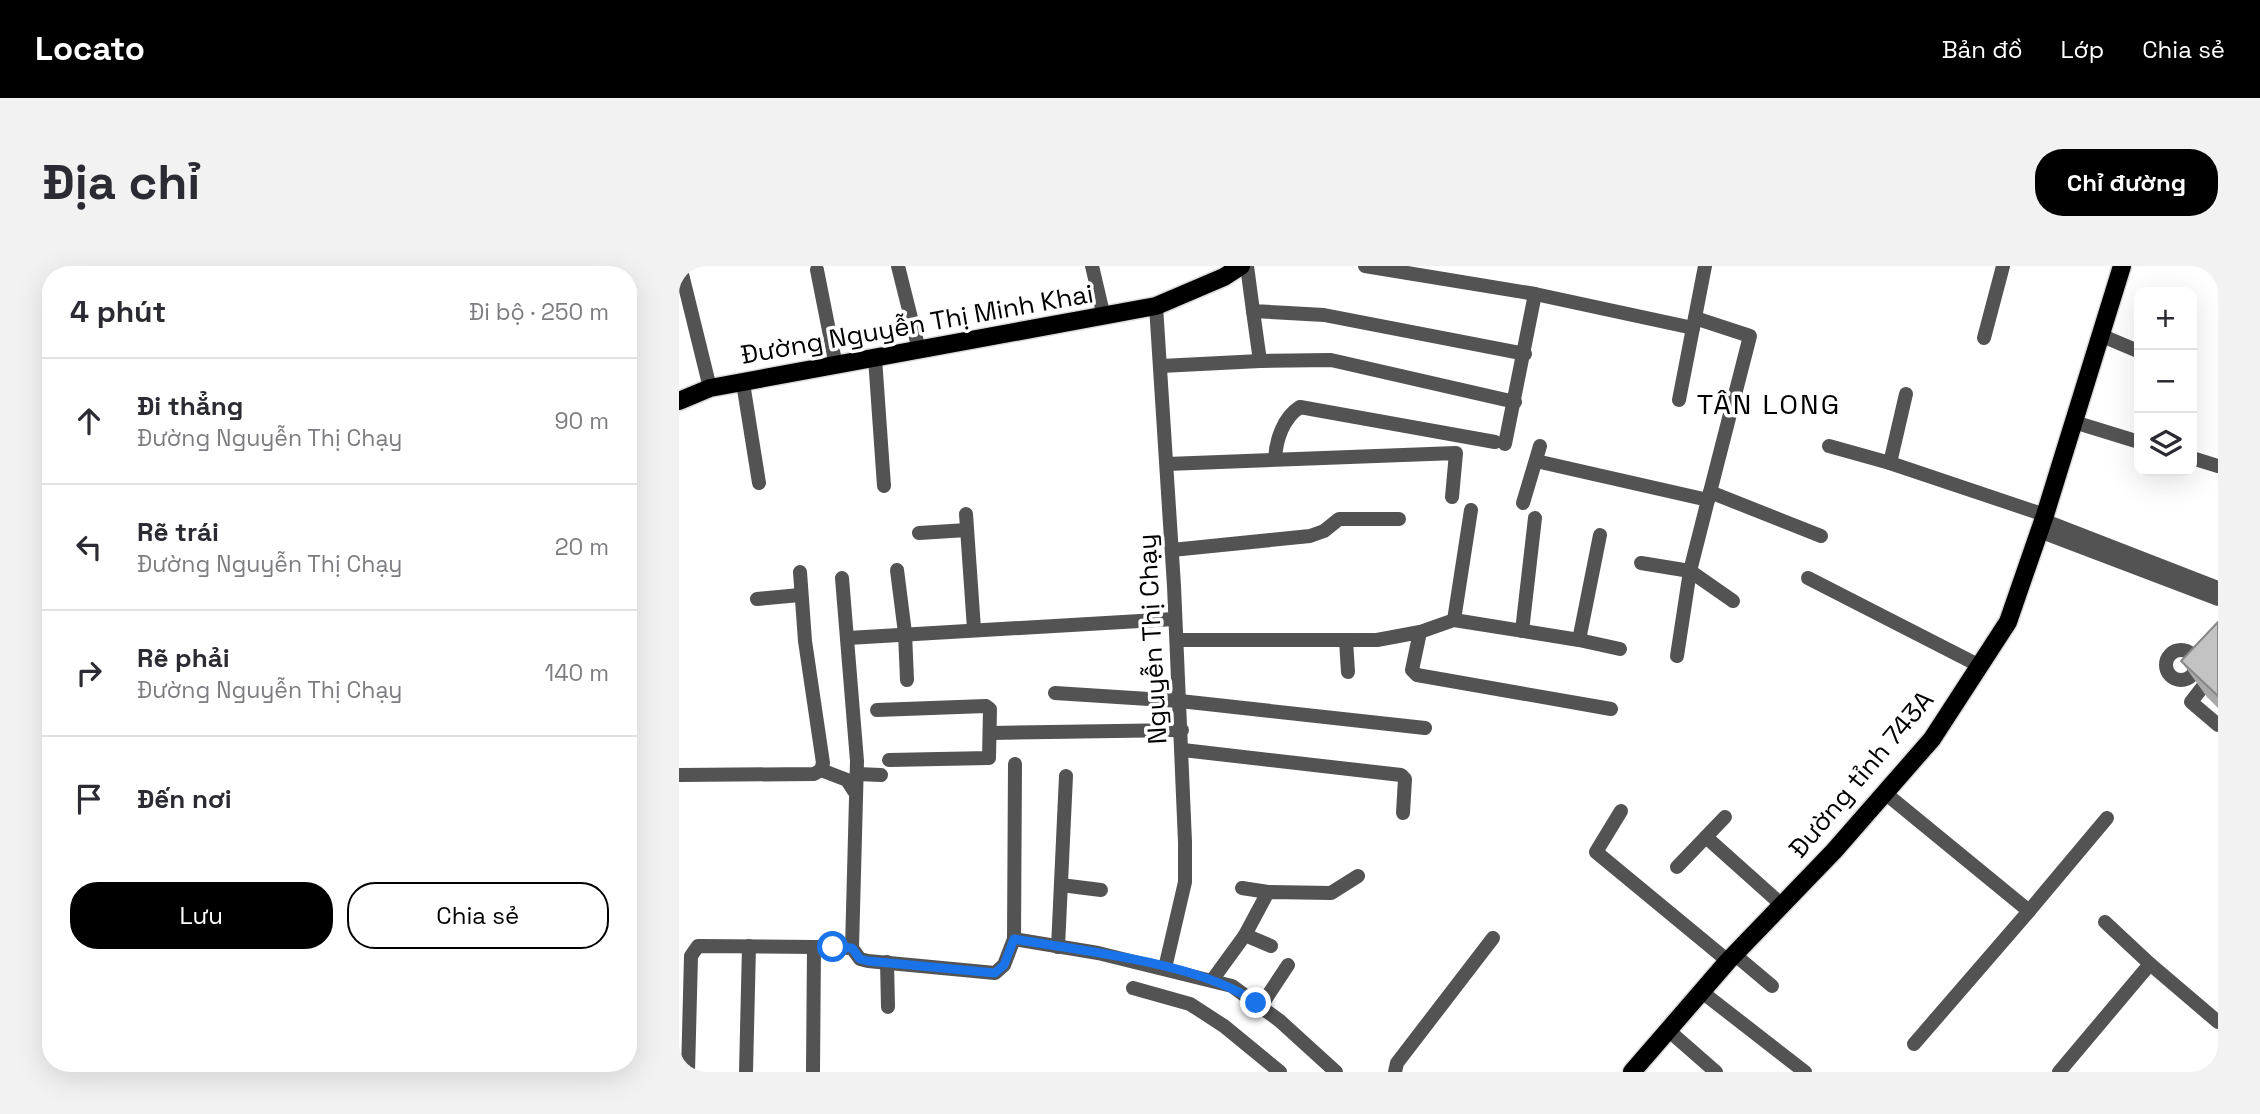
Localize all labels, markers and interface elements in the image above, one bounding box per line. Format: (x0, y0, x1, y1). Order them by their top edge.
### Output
text: Locato (35, 28, 145, 70)
text: Bản đồ (1942, 34, 2023, 65)
text: Lớp (2061, 34, 2104, 65)
text: Chia sẻ (2142, 34, 2225, 65)
button: Chỉ đường (2035, 149, 2218, 216)
text: Địa chỉ (42, 151, 200, 213)
street label: Đường Nguyễn Thị Minh Khai (738, 276, 1096, 372)
map controls (2134, 287, 2197, 476)
button: + (2134, 287, 2197, 350)
text: 4 phút (70, 292, 166, 331)
text: Đi bộ · 250 m (469, 297, 609, 327)
button: − (2134, 350, 2197, 413)
district label: TÂN LONG (1697, 386, 1841, 422)
text: Đi thẳng (137, 389, 243, 423)
icon: ahead (70, 402, 108, 440)
text: 90 m (554, 406, 609, 436)
button: layers (2134, 413, 2197, 476)
text: Đường Nguyễn Thị Chạy (137, 423, 402, 453)
text: Rẽ trái (137, 515, 219, 549)
icon: left (70, 528, 108, 566)
text: 20 m (555, 532, 609, 562)
street label: Nguyễn Thị Chạy (1130, 533, 1174, 745)
text: Đường Nguyễn Thị Chạy (137, 549, 402, 579)
text: Rẽ phải (137, 641, 230, 675)
icon: right (70, 654, 108, 692)
text: 140 m (545, 658, 609, 688)
text: Đường Nguyễn Thị Chạy (137, 675, 402, 705)
street label: Đường tỉnh 743A (1781, 683, 1941, 865)
icon: arrive (70, 780, 108, 818)
text: Đến nơi (137, 782, 232, 816)
button: Lưu (70, 882, 333, 949)
button: Chia sẻ (347, 882, 609, 949)
route start (817, 931, 848, 962)
route end (1240, 987, 1271, 1018)

